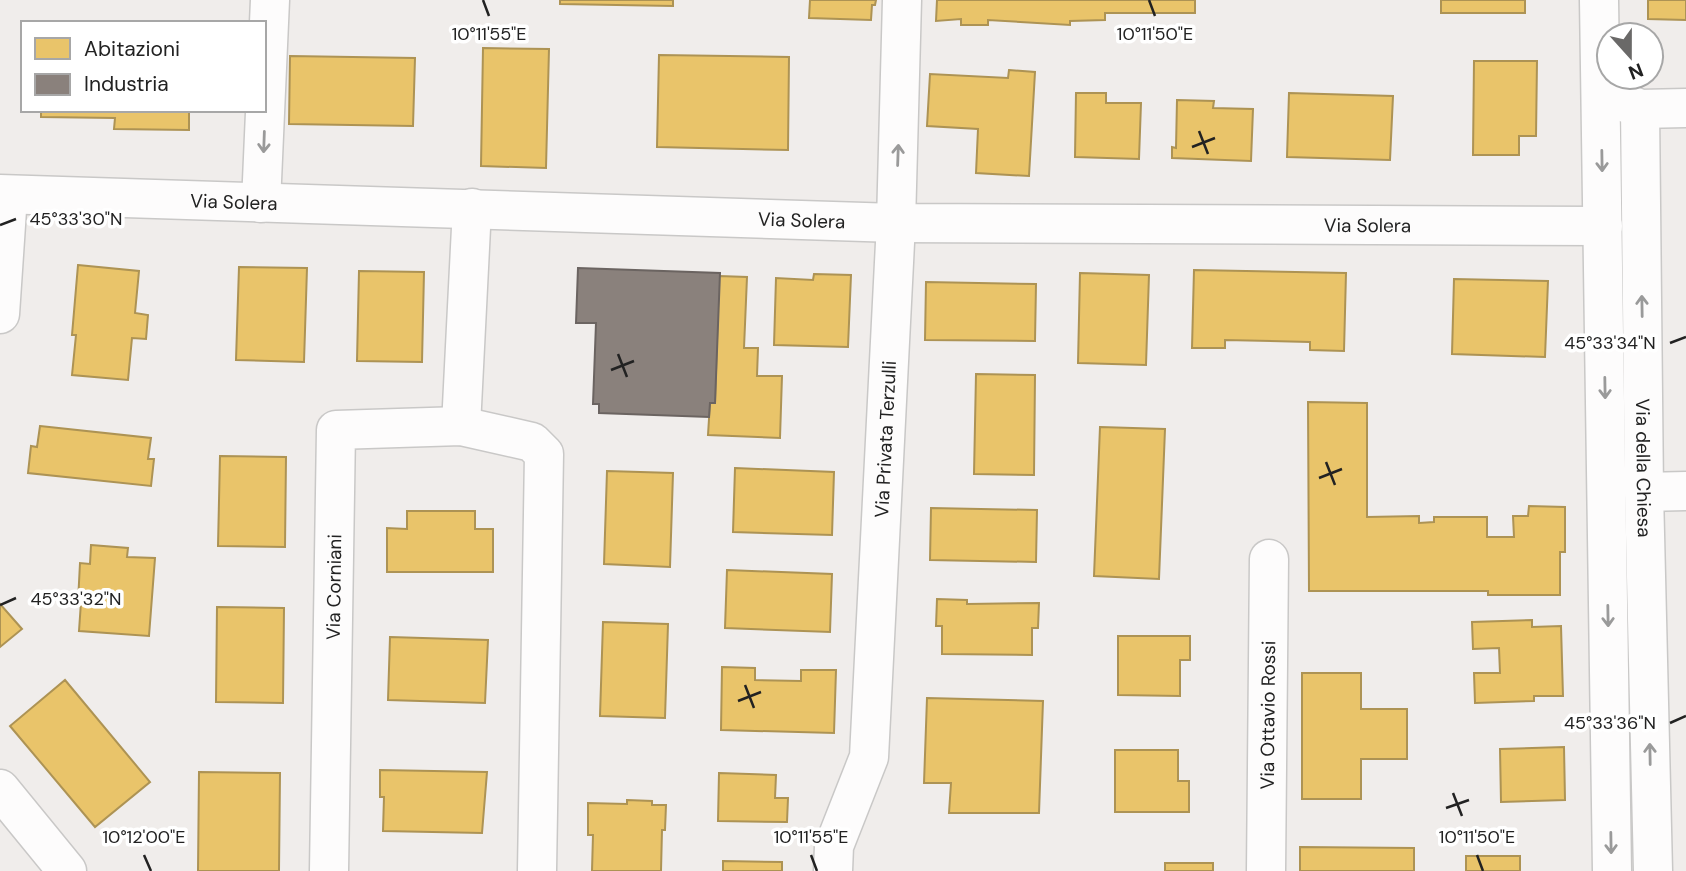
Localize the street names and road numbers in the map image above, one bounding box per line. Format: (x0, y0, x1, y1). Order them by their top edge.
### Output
street label: Via Solera (190, 188, 278, 215)
street label: Via Solera (757, 206, 846, 234)
street label: Via Solera (1324, 212, 1411, 238)
street label: Via Privata Terzulli (869, 360, 902, 518)
street label: Via della Chiesa (1631, 398, 1658, 538)
street label: Via Corniani (320, 534, 347, 640)
street label: Via Ottavio Rossi (1254, 640, 1281, 790)

